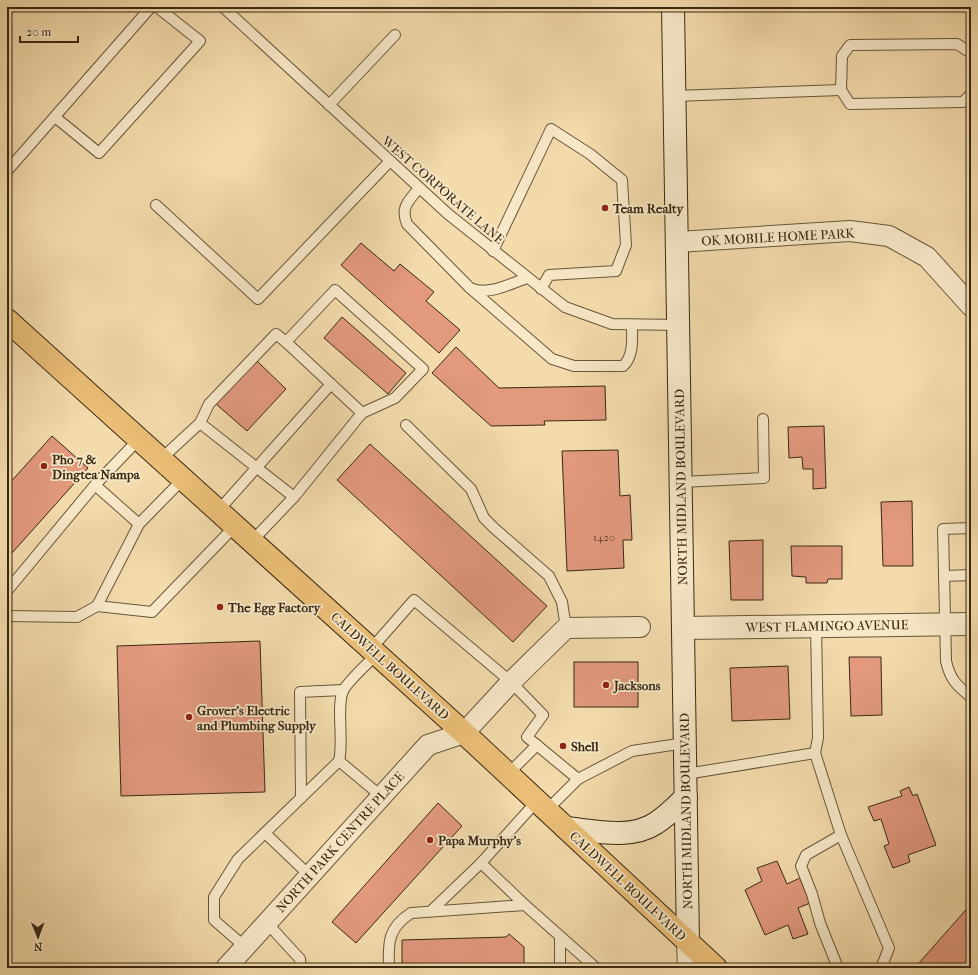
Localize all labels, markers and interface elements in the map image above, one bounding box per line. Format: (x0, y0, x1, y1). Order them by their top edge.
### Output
scale bar (20, 18, 78, 44)
text: 20 m (26, 25, 51, 39)
street label: WEST CORPORATE LANE (378, 132, 507, 247)
place label: Team Realty (612, 201, 685, 217)
marker: Team Realty (600, 203, 610, 213)
street label: OK MOBILE HOME PARK (701, 225, 856, 249)
street label: NORTH MIDLAND BOULEVARD (672, 389, 690, 585)
place label: Pho 7 & Dingtea Nampa (52, 452, 141, 483)
marker: Pho 7 & Dingtea Nampa (39, 461, 49, 471)
house number: 1420 (593, 531, 615, 544)
place label: The Egg Factory (227, 600, 321, 616)
marker: The Egg Factory (215, 602, 225, 612)
street label: CALDWELL BOULEVARD (328, 609, 452, 723)
street label: WEST FLAMINGO AVENUE (744, 617, 909, 635)
place label: Jacksons (612, 678, 661, 694)
marker: Jacksons (601, 680, 611, 690)
place label: Grover's Electric and Plumbing Supply (197, 703, 317, 734)
marker: Grover's Electric and Plumbing Supply (184, 712, 194, 722)
street label: NORTH MIDLAND BOULEVARD (677, 713, 695, 909)
place label: Shell (571, 739, 599, 754)
marker: Shell (558, 741, 568, 751)
street label: NORTH PARK CENTRE PLACE (273, 768, 407, 915)
street label: CALDWELL BOULEVARD (567, 828, 689, 944)
place label: Papa Murphy's (438, 833, 521, 849)
marker: Papa Murphy's (425, 835, 435, 845)
north arrow (18, 917, 58, 957)
text: N (33, 940, 42, 953)

